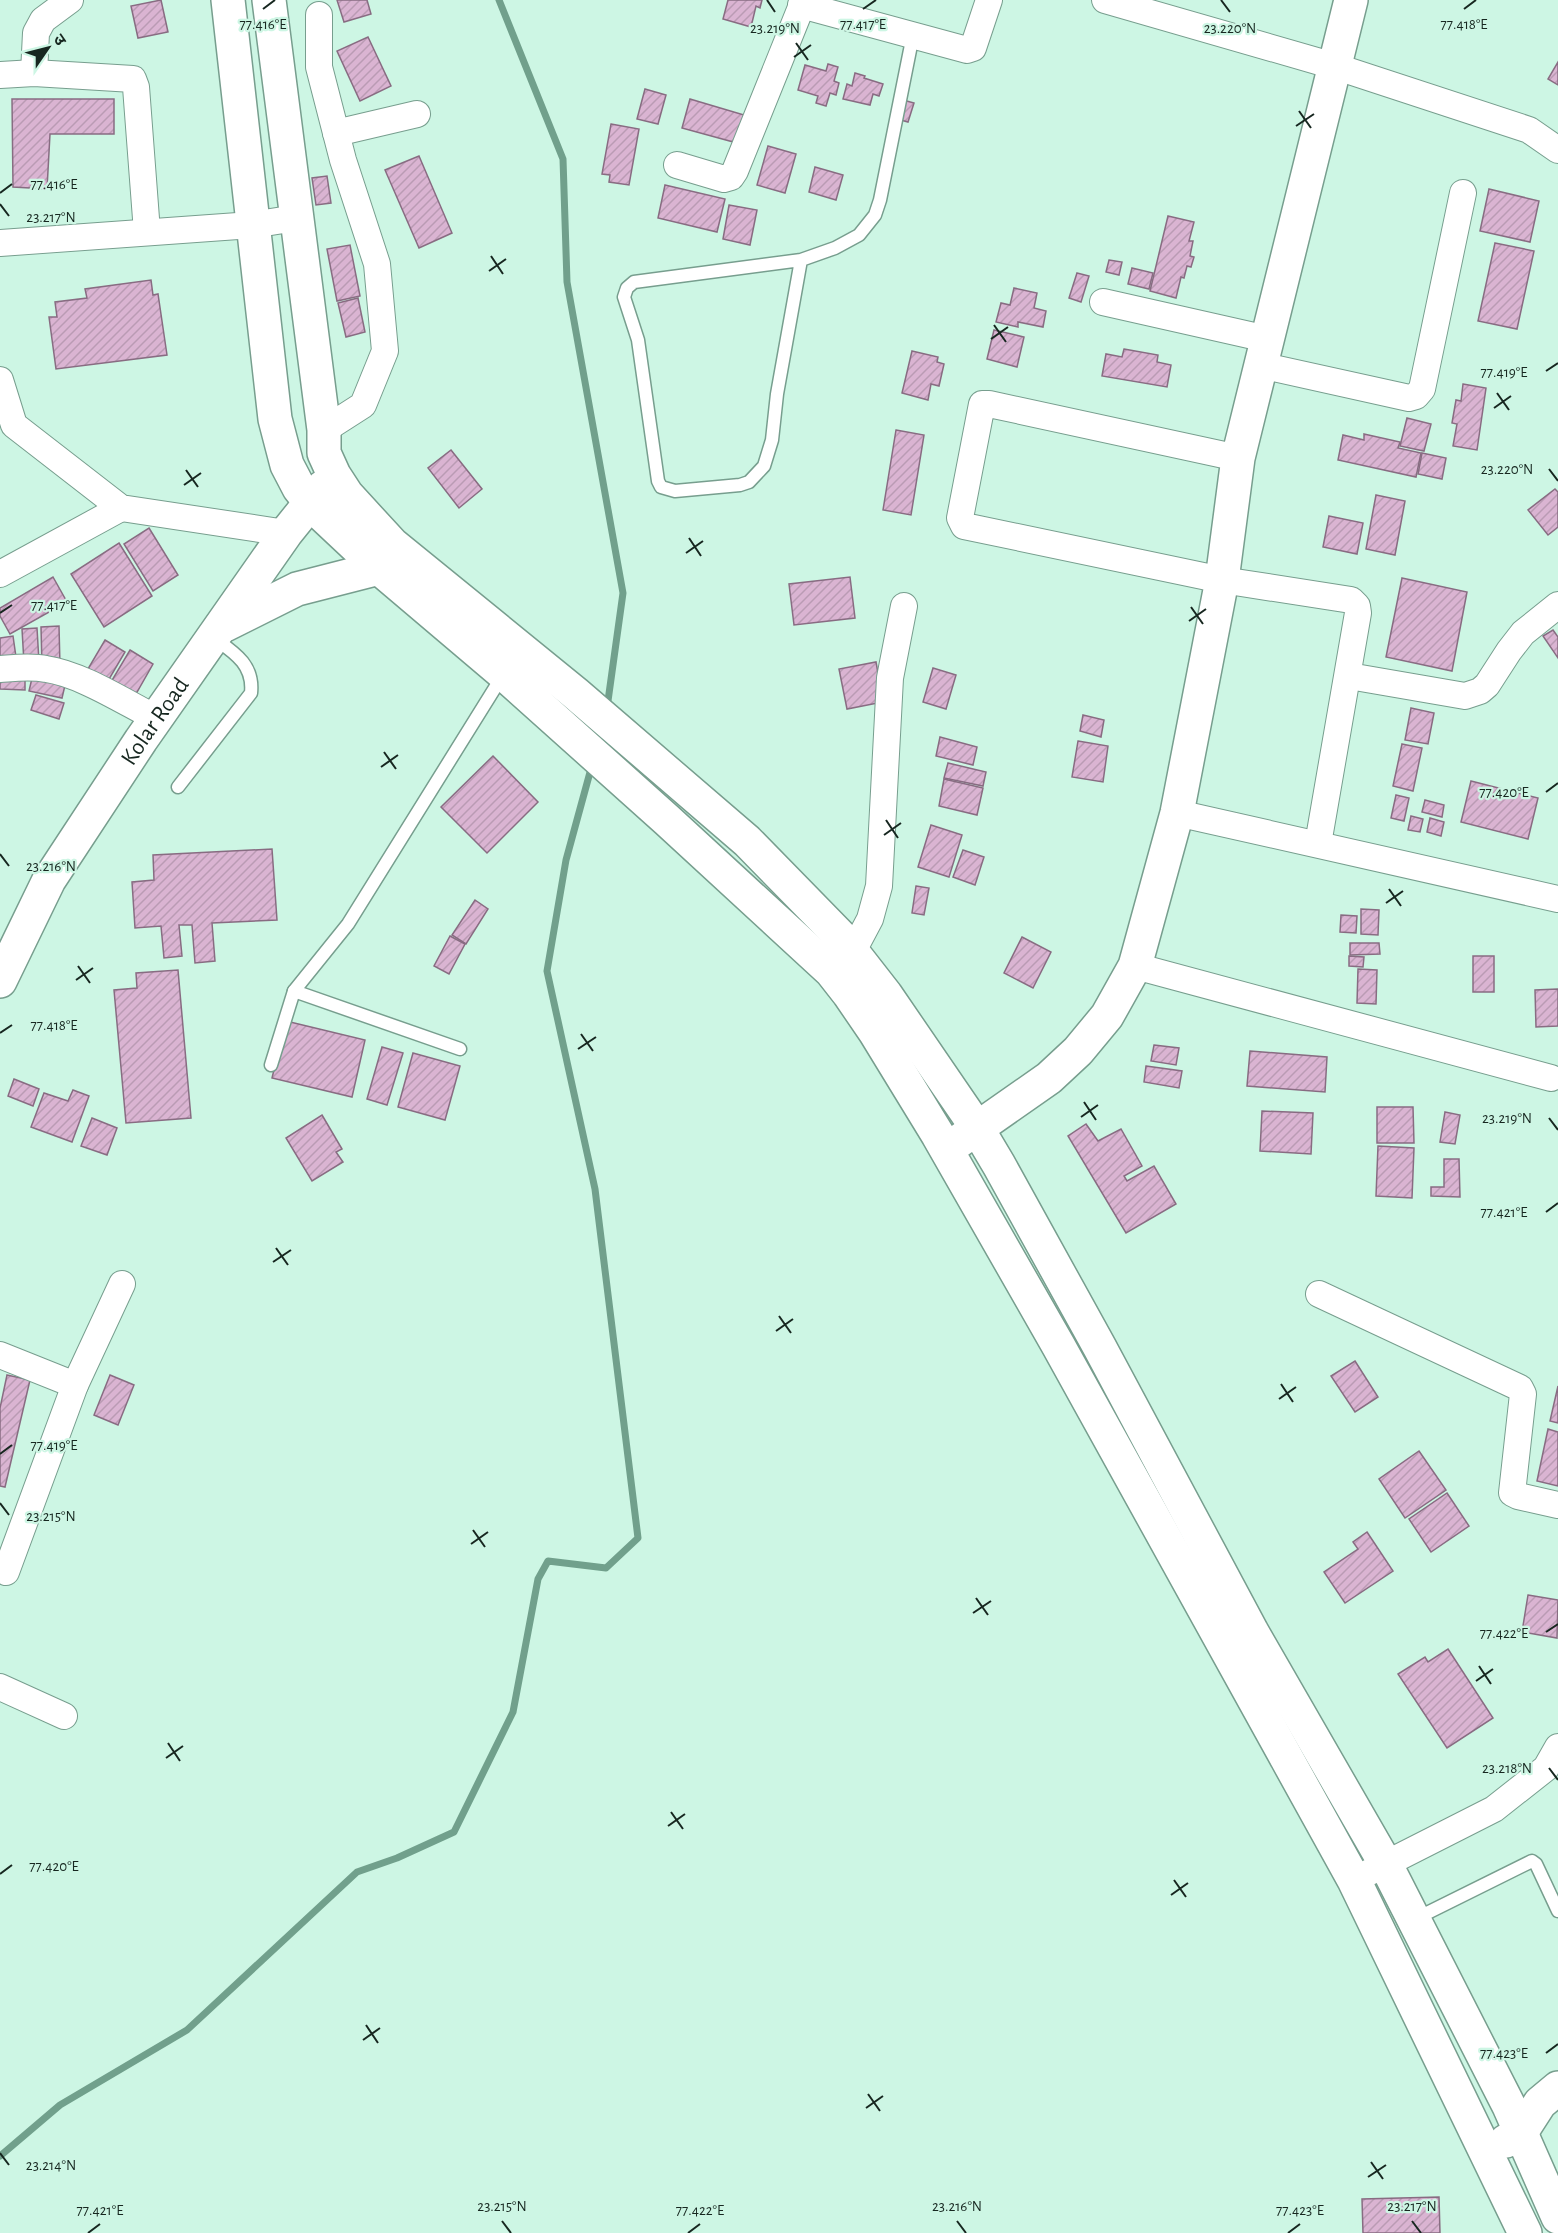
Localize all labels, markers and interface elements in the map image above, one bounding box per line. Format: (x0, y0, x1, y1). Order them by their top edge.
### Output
text: 77.416°E (240, 17, 287, 32)
text: 77.417°E (840, 17, 886, 32)
text: 77.418°E (1440, 17, 1488, 32)
north arrow (18, 18, 78, 78)
text: 23.219°N (750, 21, 800, 36)
text: 23.220°N (1204, 21, 1256, 36)
text: उ (50, 32, 69, 49)
text: 77.416°E (31, 177, 78, 192)
text: 23.217°N (26, 210, 76, 225)
text: 77.419°E (1481, 365, 1528, 380)
text: 23.220°N (1481, 462, 1533, 477)
text: 77.417°E (31, 598, 77, 613)
street label: Kolar Road (117, 673, 194, 770)
text: 77.420°E (1479, 785, 1529, 800)
text: 23.216°N (26, 859, 76, 874)
text: 77.418°E (30, 1018, 78, 1033)
text: 23.219°N (1482, 1111, 1532, 1126)
text: 77.421°E (1481, 1205, 1527, 1220)
text: 77.419°E (31, 1438, 78, 1453)
text: 23.215°N (26, 1509, 76, 1524)
text: 77.422°E (1480, 1626, 1528, 1641)
text: 23.218°N (1482, 1761, 1532, 1776)
text: 77.420°E (29, 1859, 79, 1874)
text: 77.423°E (1480, 2046, 1528, 2061)
text: 23.214°N (26, 2158, 76, 2173)
text: 23.215°N (477, 2199, 527, 2214)
text: 23.216°N (932, 2199, 982, 2214)
text: 23.217°N (1387, 2199, 1437, 2214)
text: 77.421°E (77, 2203, 123, 2218)
text: 77.422°E (676, 2203, 724, 2218)
text: 77.423°E (1276, 2203, 1324, 2218)

